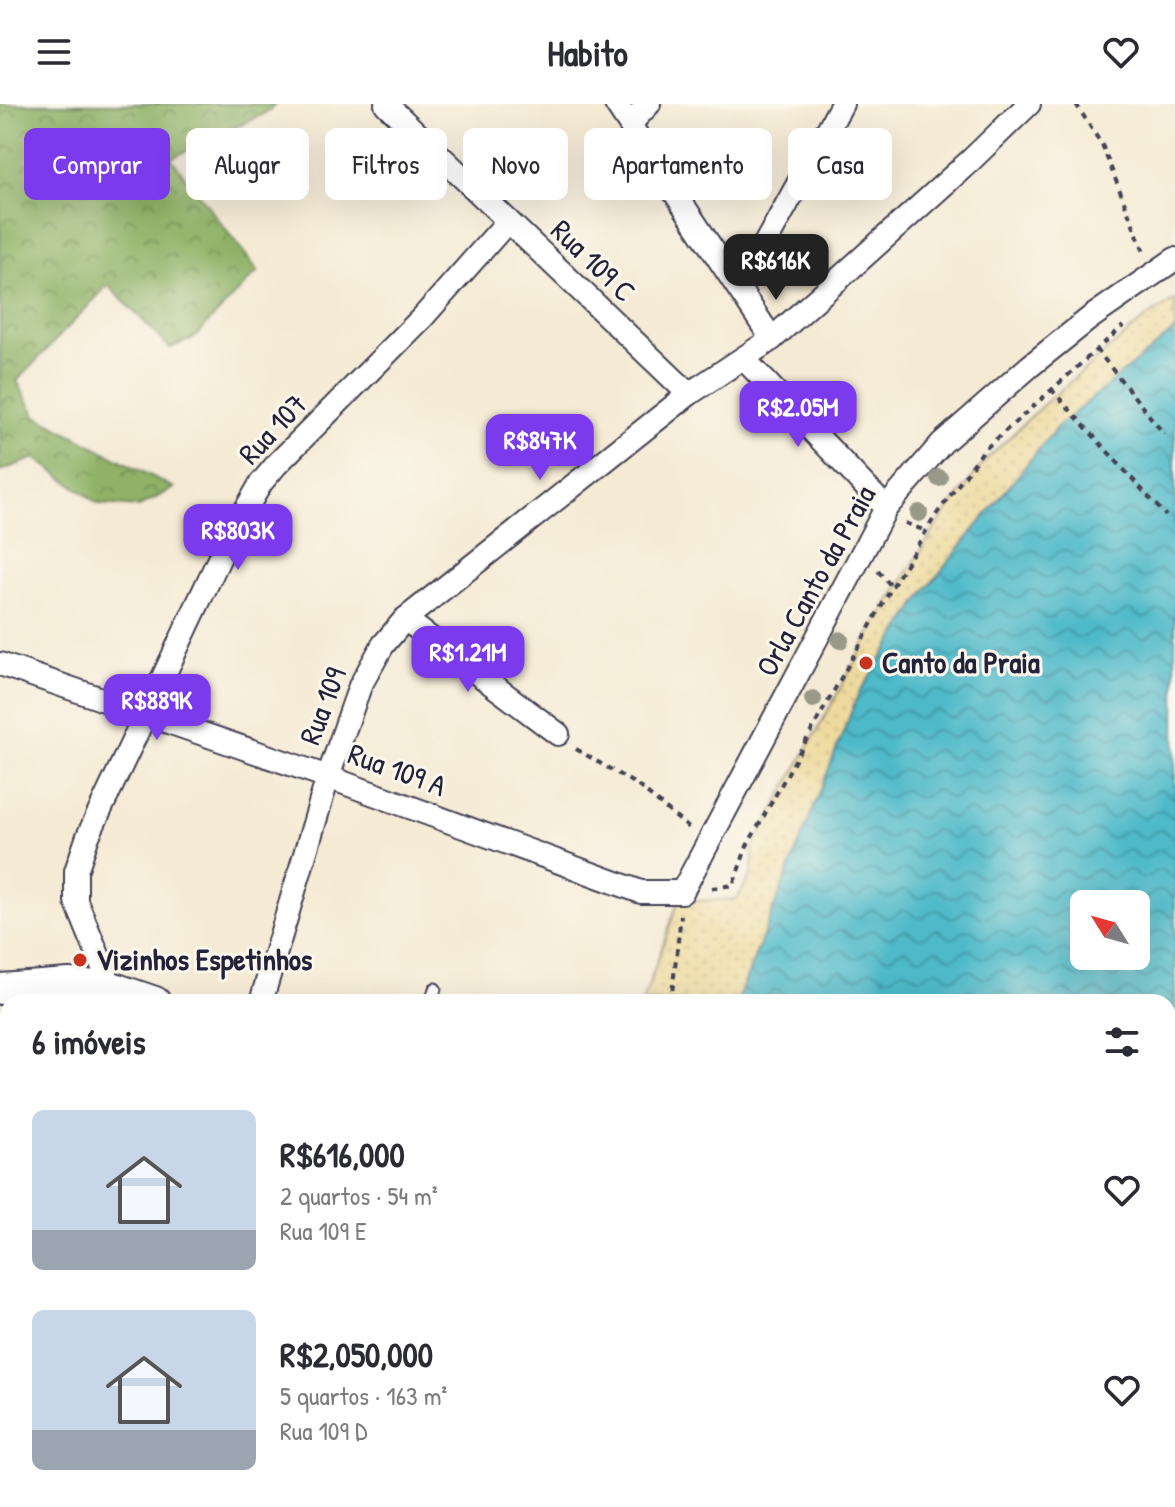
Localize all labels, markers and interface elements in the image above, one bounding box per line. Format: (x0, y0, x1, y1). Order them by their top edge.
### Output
text: Habito (547, 28, 628, 77)
icon: menu (32, 30, 76, 74)
icon: heart (1099, 30, 1143, 74)
chip: Comprar (24, 128, 170, 200)
chip: Alugar (186, 128, 309, 200)
chip: Filtros (325, 128, 447, 200)
chip: Novo (463, 128, 568, 200)
chip: Apartamento (584, 128, 772, 200)
chip: Casa (788, 128, 892, 200)
street label: Rua 109 C (543, 210, 645, 310)
pin: R$616K (711, 234, 841, 302)
text: R$616K (742, 242, 810, 277)
pin: R$2.05M (724, 381, 872, 449)
street label: Rua 107 (229, 384, 315, 472)
text: R$2.05M (758, 389, 838, 424)
pin: R$847K (475, 414, 605, 482)
text: R$847K (504, 422, 576, 457)
street label: Orla Canto da Praia (746, 478, 884, 683)
pin: R$803K (173, 504, 303, 572)
text: R$803K (201, 512, 275, 547)
pin: R$1.21M (394, 626, 542, 694)
text: R$1.21M (429, 634, 507, 669)
place label: Canto da Praia (882, 642, 1040, 682)
marker: Canto da Praia (857, 654, 875, 672)
street label: Rua 109 (289, 661, 355, 750)
pin: R$889K (92, 674, 222, 742)
text: R$889K (122, 682, 192, 717)
street label: Rua 109 A (343, 733, 452, 805)
north arrow (1070, 890, 1150, 970)
map controls (1070, 890, 1150, 970)
place label: Vizinhos Espetinhos (96, 939, 313, 980)
marker: Vizinhos Espetinhos (71, 951, 89, 969)
text: 6 imóveis (32, 1019, 146, 1065)
icon: filters (1100, 1020, 1144, 1064)
text: R$616,000 (280, 1132, 405, 1178)
icon: home (96, 1142, 192, 1238)
icon: heart (1100, 1168, 1144, 1212)
text: 2 quartos · 54 m² (280, 1178, 438, 1213)
text: Rua 109 E (280, 1213, 366, 1248)
text: R$2,050,000 (280, 1332, 433, 1378)
icon: home (96, 1342, 192, 1438)
icon: heart (1100, 1368, 1144, 1412)
text: 5 quartos · 163 m² (280, 1378, 447, 1413)
text: Rua 109 D (280, 1413, 367, 1448)

